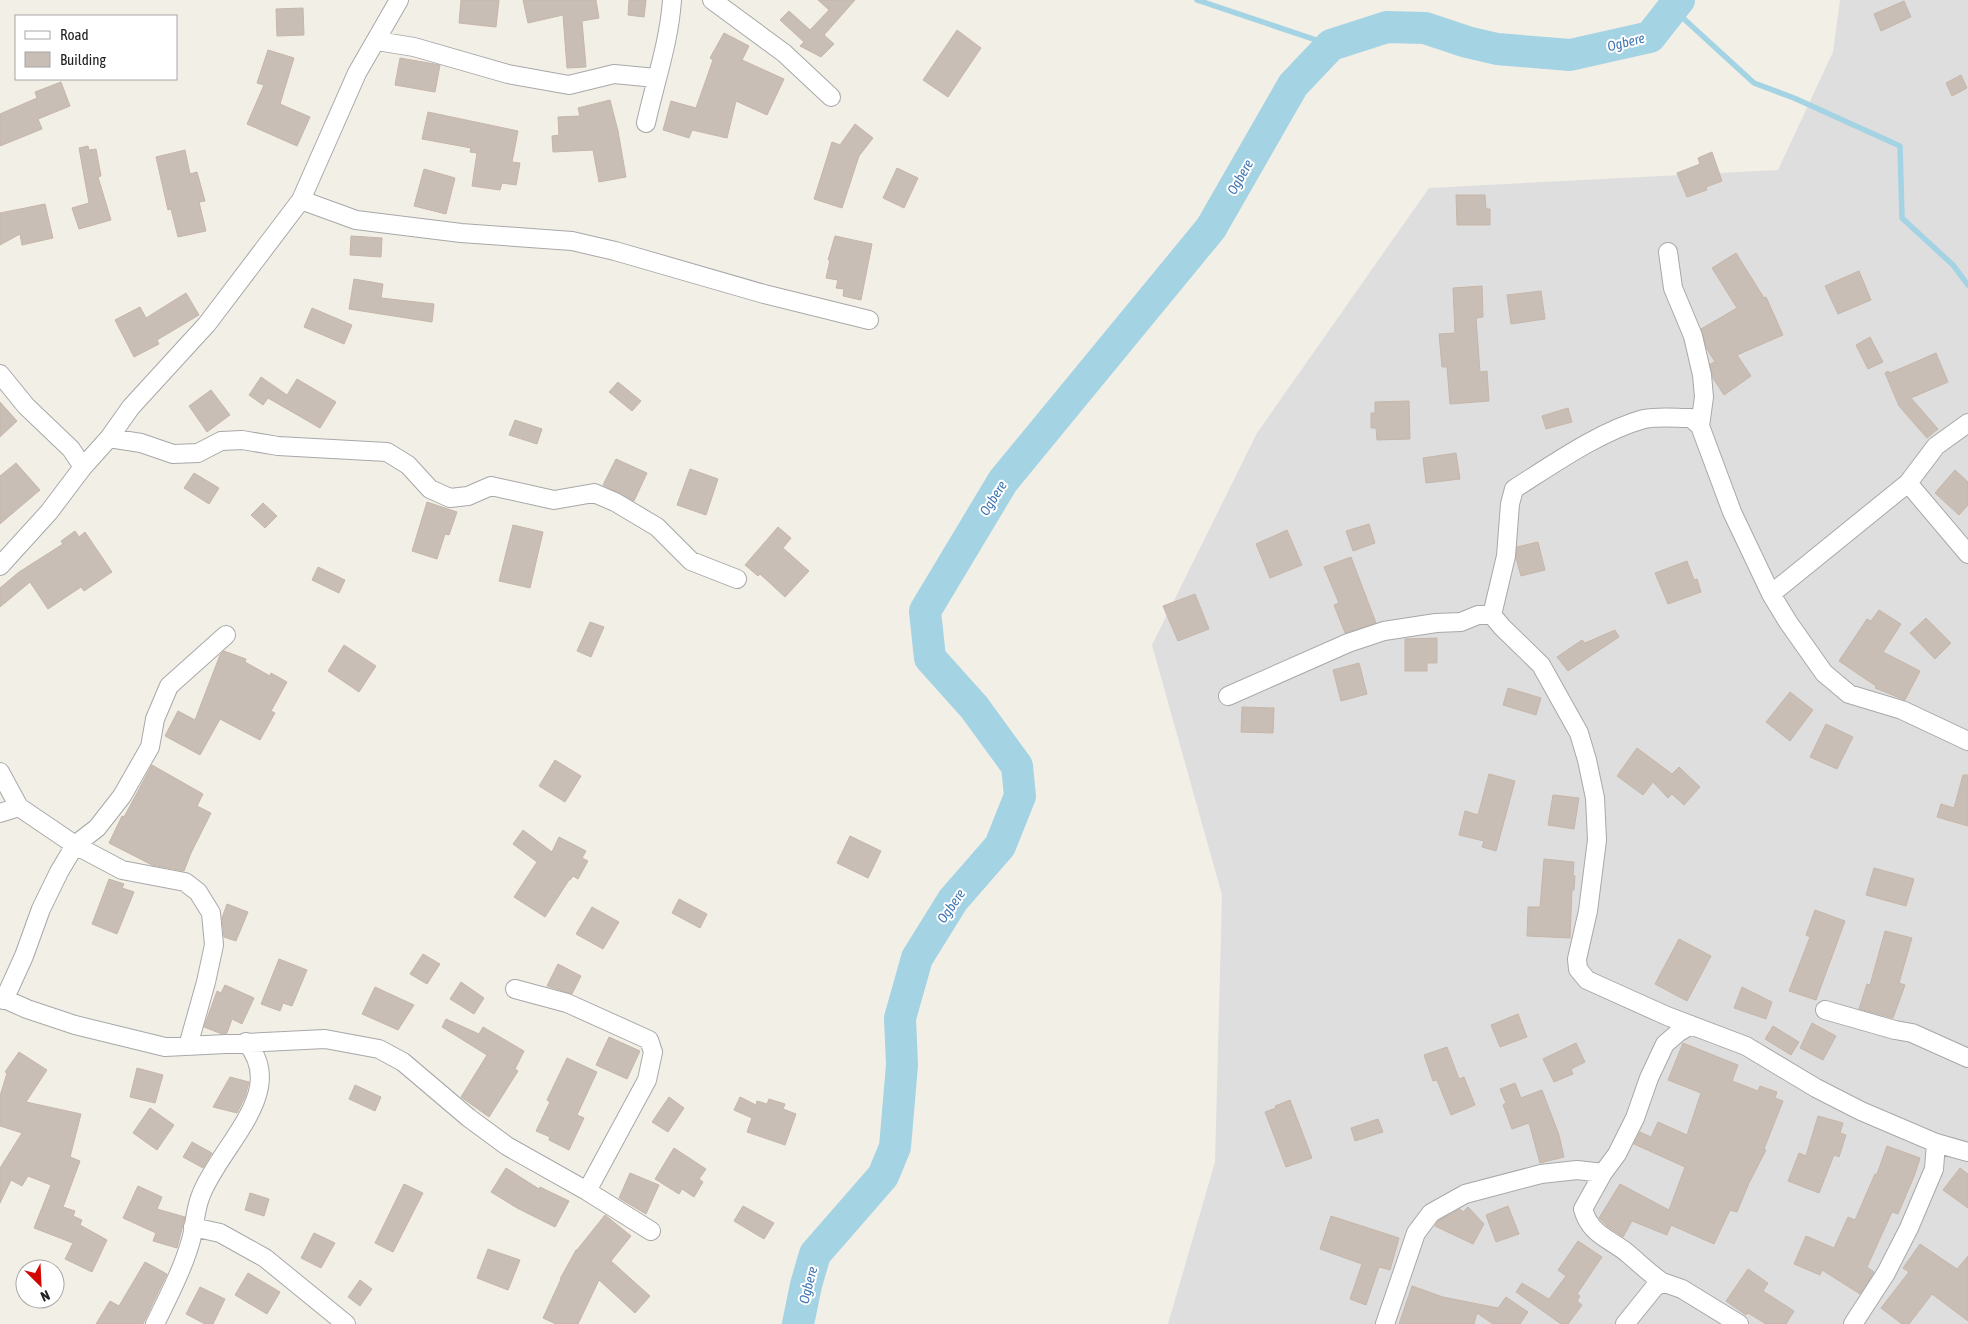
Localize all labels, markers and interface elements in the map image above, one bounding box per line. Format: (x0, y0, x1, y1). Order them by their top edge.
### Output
legend (15, 15, 178, 80)
text: Road (60, 26, 89, 43)
water label: Ogbere (1606, 30, 1646, 54)
text: Building (60, 51, 106, 68)
water label: Ogbere (1224, 157, 1256, 197)
water label: Ogbere (976, 478, 1010, 518)
water label: Ogbere (934, 886, 968, 926)
north arrow (15, 1259, 65, 1309)
water label: Ogbere (796, 1265, 820, 1305)
text: N (38, 1287, 52, 1305)

